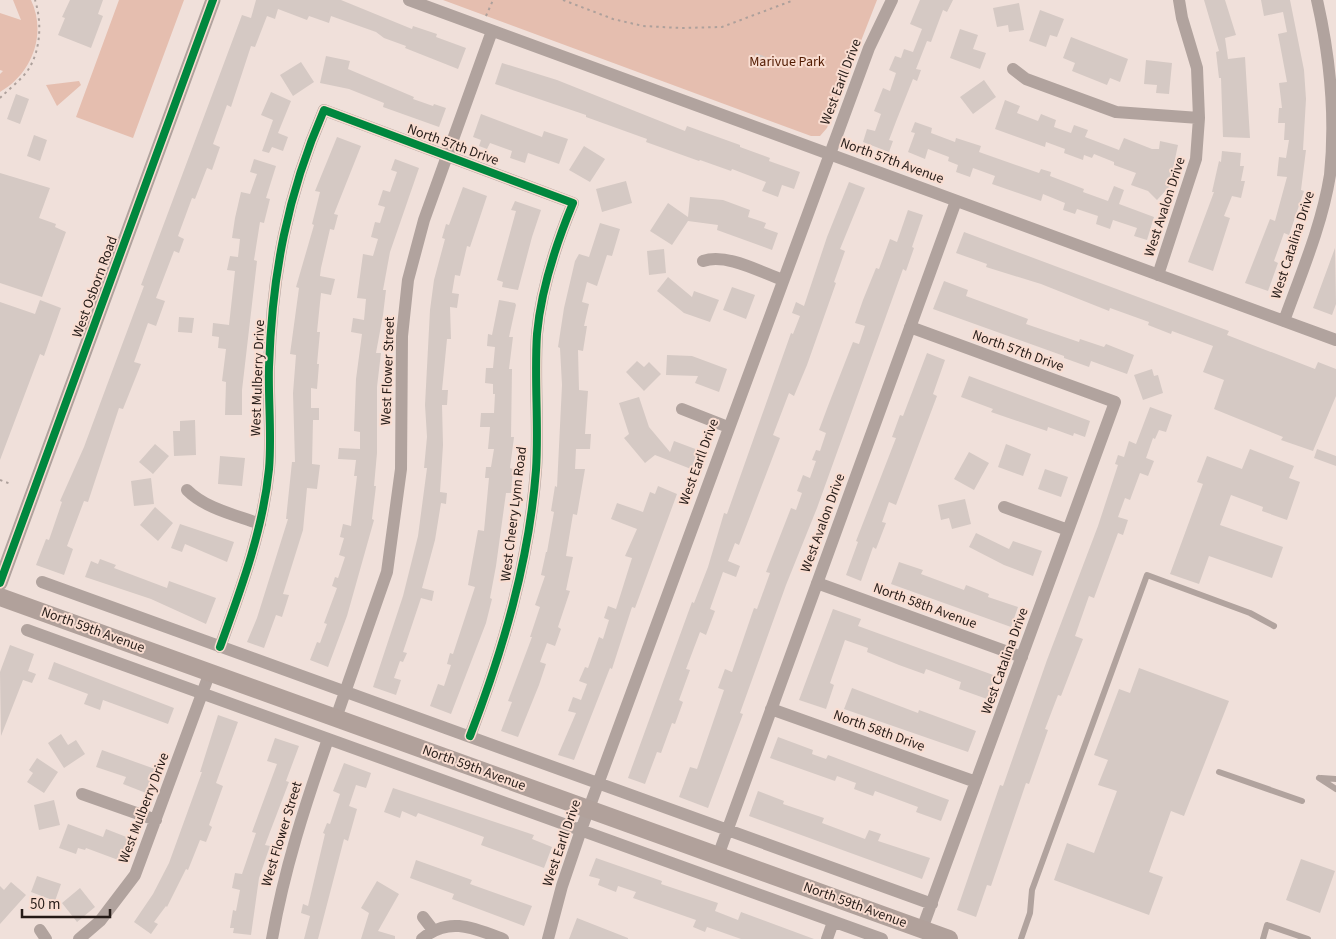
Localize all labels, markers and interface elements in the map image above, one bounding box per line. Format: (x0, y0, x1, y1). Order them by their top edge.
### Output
street label: West Earll Drive (815, 36, 867, 128)
park label: Marivue Park (749, 52, 825, 72)
street label: North 57th Drive (404, 119, 502, 171)
street label: North 57th Avenue (837, 133, 947, 189)
street label: West Avalon Drive (1139, 154, 1191, 259)
street label: West Catalina Drive (1266, 188, 1320, 301)
street label: West Osborn Road (67, 233, 123, 341)
street label: West Flower Street (376, 316, 400, 426)
street label: West Mulberry Drive (246, 319, 270, 437)
street label: North 57th Drive (969, 325, 1067, 377)
street label: West Earll Drive (674, 416, 724, 508)
street label: West Cheery Lynn Road (496, 445, 532, 583)
street label: West Avalon Drive (796, 471, 850, 575)
street label: North 58th Avenue (870, 578, 980, 634)
street label: North 59th Avenue (38, 602, 148, 658)
street label: West Catalina Drive (976, 605, 1034, 717)
street label: North 58th Drive (830, 705, 928, 757)
street label: North 59th Avenue (419, 740, 529, 796)
street label: West Mulberry Drive (114, 750, 174, 866)
street label: West Flower Street (257, 779, 308, 889)
street label: West Earll Drive (538, 797, 586, 889)
street label: North 59th Avenue (800, 877, 910, 933)
scale bar (22, 886, 110, 918)
text: 50 m (30, 894, 60, 915)

